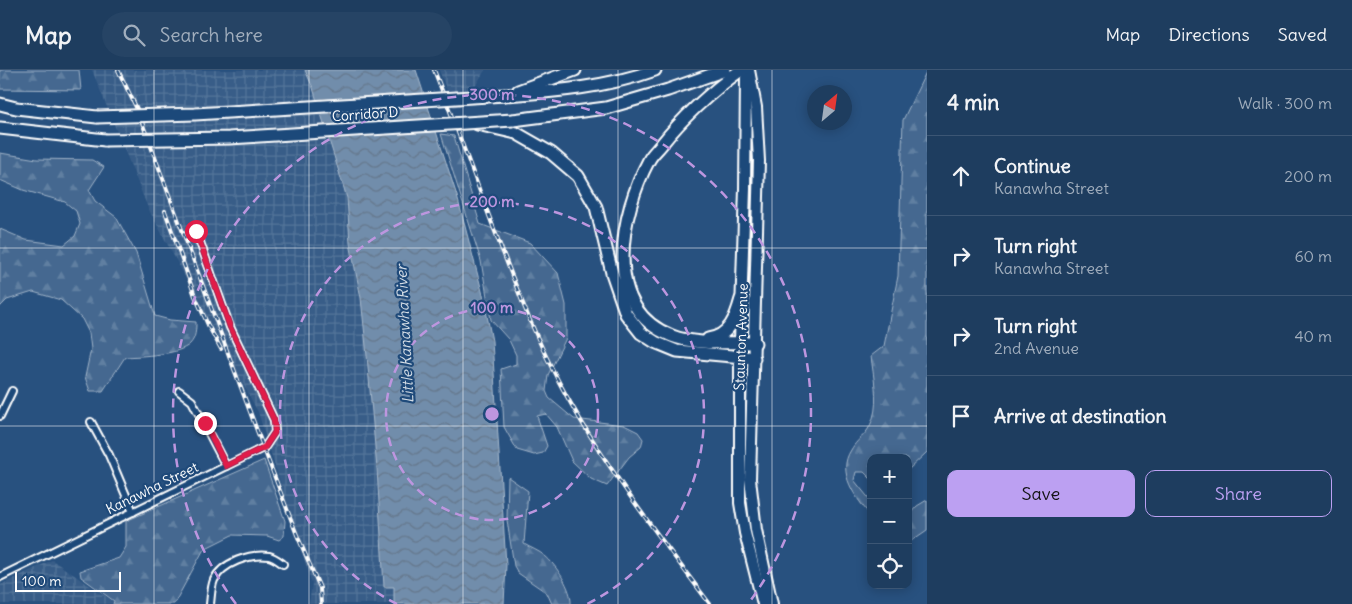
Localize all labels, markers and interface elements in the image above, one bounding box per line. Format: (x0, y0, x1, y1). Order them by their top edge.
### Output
search box (102, 12, 452, 57)
text: Map (25, 20, 72, 50)
icon: search (120, 21, 148, 49)
text: Search here (160, 23, 263, 47)
text: Map (1105, 23, 1140, 46)
text: Directions (1168, 23, 1250, 46)
text: Saved (1278, 23, 1327, 46)
text: 300 m (470, 85, 515, 104)
north arrow (807, 85, 852, 130)
text: 4 min (947, 89, 999, 116)
text: Walk · 300 m (1238, 93, 1332, 113)
street label: Corridor D (331, 103, 399, 125)
text: Continue (994, 154, 1071, 178)
icon: ahead (947, 162, 975, 190)
text: 200 m (1284, 166, 1332, 186)
text: Kanawha Street (994, 178, 1109, 198)
text: 200 m (470, 192, 514, 211)
route start (185, 220, 208, 243)
text: Turn right (994, 234, 1077, 258)
icon: right (947, 242, 975, 270)
text: 60 m (1294, 246, 1332, 266)
text: Kanawha Street (994, 258, 1109, 278)
water label: Little Kanawha River (391, 262, 418, 404)
street label: Staunton Avenue (730, 283, 752, 391)
text: 100 m (471, 298, 513, 317)
text: Turn right (994, 314, 1077, 338)
icon: right (947, 322, 975, 350)
text: 40 m (1294, 326, 1332, 346)
text: 2nd Avenue (994, 338, 1079, 358)
icon: arrive (947, 402, 975, 430)
text: Arrive at destination (994, 404, 1167, 428)
centre of rings (483, 405, 501, 423)
route end (194, 412, 217, 435)
map controls (867, 454, 912, 589)
button: + (867, 454, 912, 499)
street label: Kanawha Street (103, 458, 201, 518)
button: Save (947, 470, 1135, 517)
button: Share (1145, 470, 1332, 517)
button: − (867, 499, 912, 544)
button: locate (867, 544, 912, 589)
scale bar (15, 569, 121, 592)
text: 100 m (22, 572, 62, 590)

